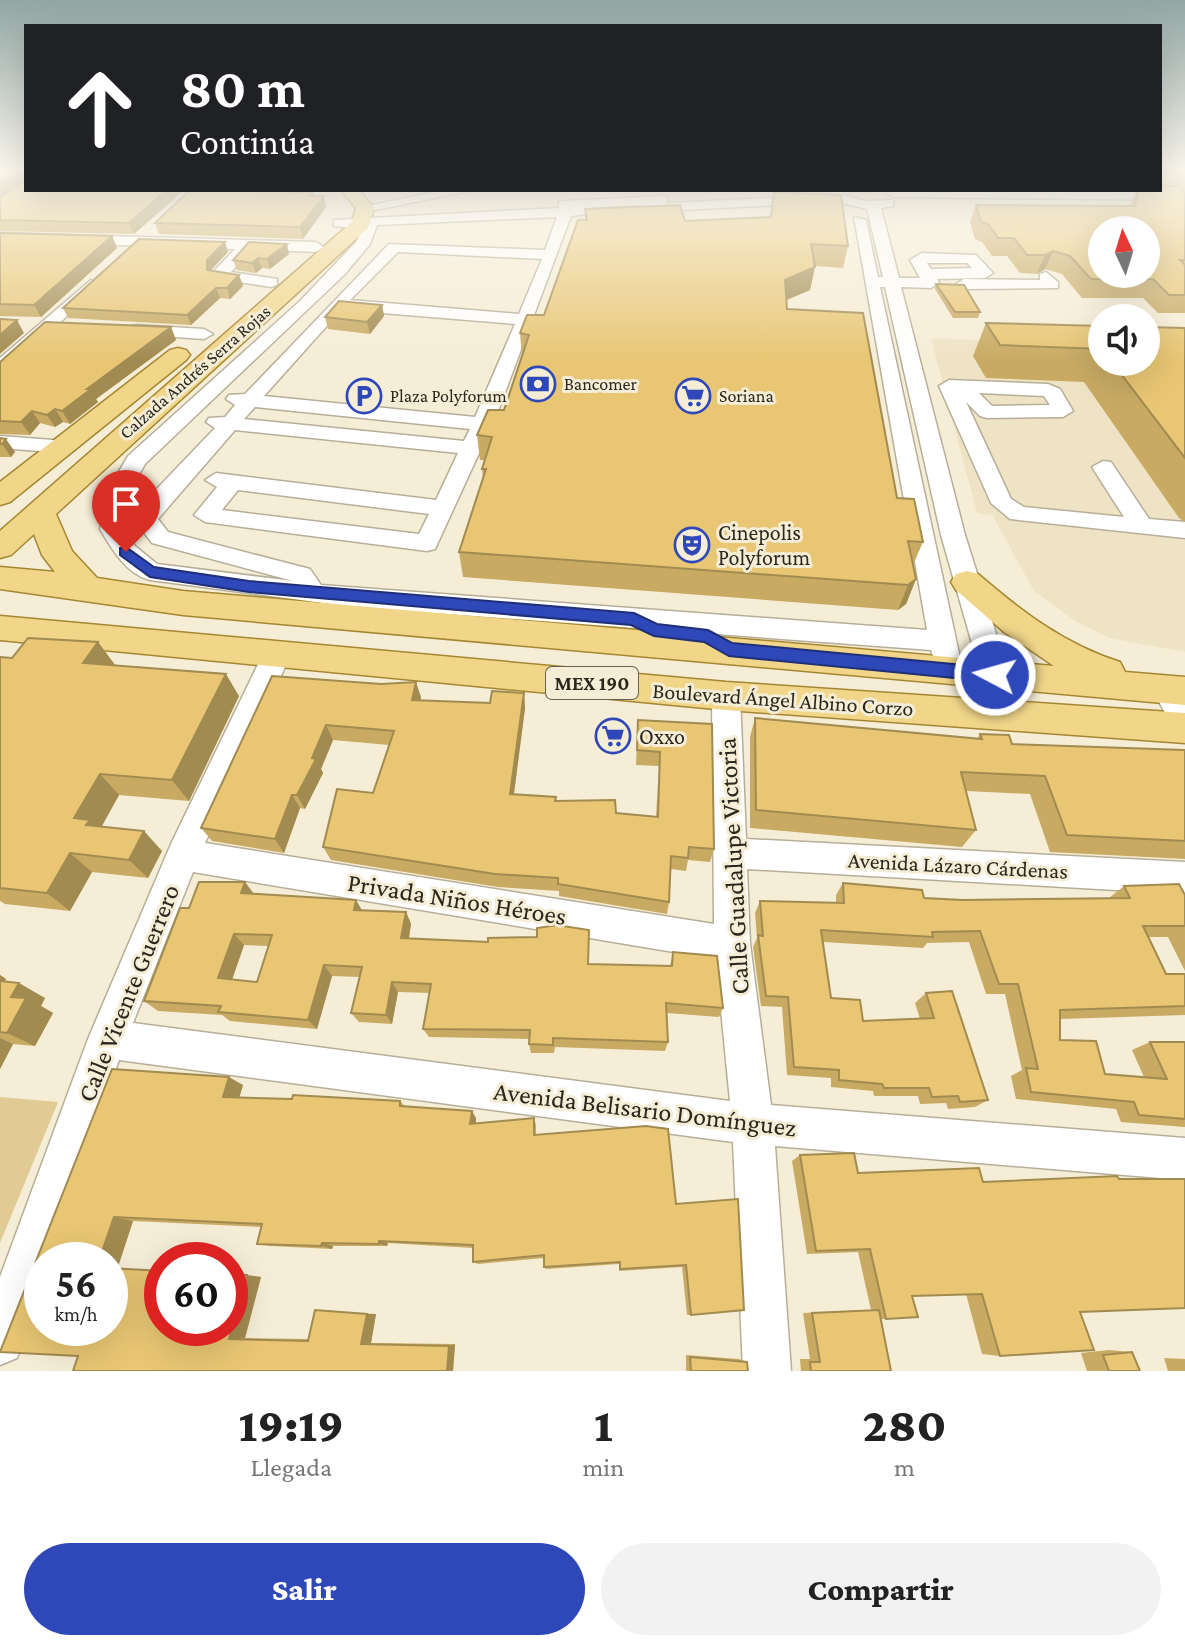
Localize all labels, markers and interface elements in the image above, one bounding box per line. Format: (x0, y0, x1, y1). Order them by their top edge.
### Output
icon: ahead (48, 56, 152, 160)
text: 80 m (180, 57, 305, 119)
text: Continúa (180, 122, 315, 162)
north arrow (1088, 216, 1160, 288)
map controls (1088, 216, 1160, 376)
street label: Calzada Andrés Serra Rojas (115, 301, 275, 444)
button: sound (1088, 304, 1160, 376)
bank icon: Bancomer (519, 365, 557, 403)
place label: Bancomer (564, 374, 638, 394)
parking icon: Plaza Polyforum (345, 377, 383, 415)
supermarket icon: Soriana (674, 377, 712, 415)
place label: Plaza Polyforum (390, 386, 507, 406)
place label: Soriana (719, 386, 774, 406)
pin (92, 470, 160, 552)
icon: arrive (104, 482, 148, 526)
place label: Cinepolis Polyforum (718, 520, 810, 570)
theatre icon: Cinepolis Polyforum (673, 526, 711, 564)
position arrow (953, 633, 1037, 717)
road number: MEX 190 (546, 667, 638, 699)
street label: Boulevard Ángel Albino Corzo (652, 678, 914, 721)
supermarket icon: Oxxo (594, 717, 632, 755)
place label: Oxxo (639, 724, 685, 749)
street label: Calle Guadalupe Victoria (712, 737, 755, 995)
street label: Avenida Lázaro Cárdenas (847, 847, 1069, 884)
street label: Privada Niños Héroes (345, 868, 568, 931)
street label: Calle Vicente Guerrero (72, 880, 185, 1106)
street label: Avenida Belisario Domínguez (492, 1077, 798, 1142)
speed limit sign: 60 (144, 1242, 248, 1346)
text: 56 (55, 1261, 97, 1306)
text: km/h (54, 1303, 98, 1325)
text: 19:19 (238, 1398, 344, 1451)
text: 1 (594, 1398, 613, 1451)
text: 280 (863, 1398, 947, 1451)
text: Llegada (251, 1453, 332, 1482)
text: min (582, 1453, 624, 1482)
text: m (894, 1453, 915, 1482)
button: Salir (24, 1543, 585, 1635)
button: Compartir (601, 1543, 1161, 1635)

